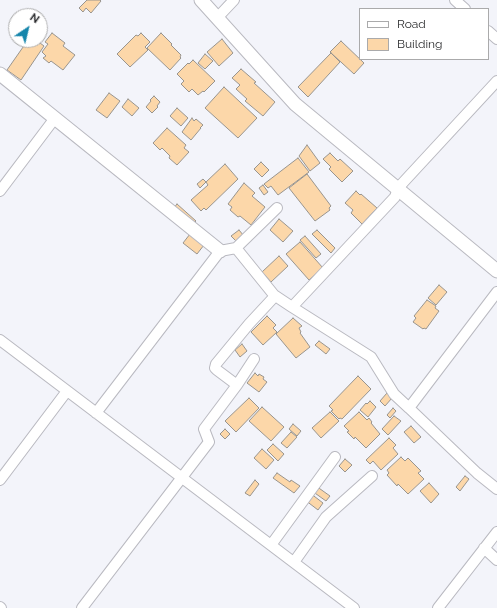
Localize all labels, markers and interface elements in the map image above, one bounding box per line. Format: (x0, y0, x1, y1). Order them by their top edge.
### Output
north arrow (8, 8, 48, 48)
legend (359, 8, 489, 60)
text: N (27, 11, 42, 26)
text: Road (397, 17, 426, 31)
text: Building (397, 37, 443, 51)

